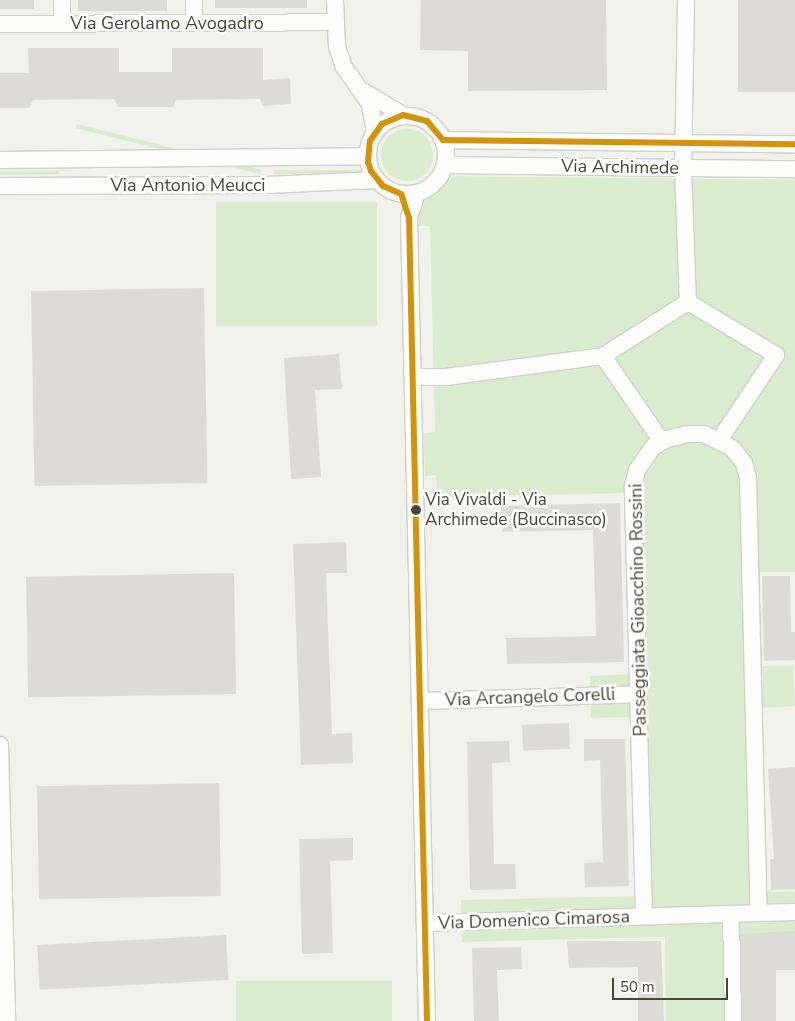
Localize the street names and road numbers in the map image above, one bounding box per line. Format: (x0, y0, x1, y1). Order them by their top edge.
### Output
street label: Via Gerolamo Avogadro (70, 12, 264, 34)
street label: Via Archimede (561, 155, 679, 179)
street label: Via Antonio Meucci (110, 174, 266, 196)
street label: Passeggiata Gioacchino Rossini (625, 483, 651, 737)
street label: Via Arcangelo Corelli (444, 683, 616, 711)
street label: Via Domenico Cimarosa (438, 906, 630, 934)

